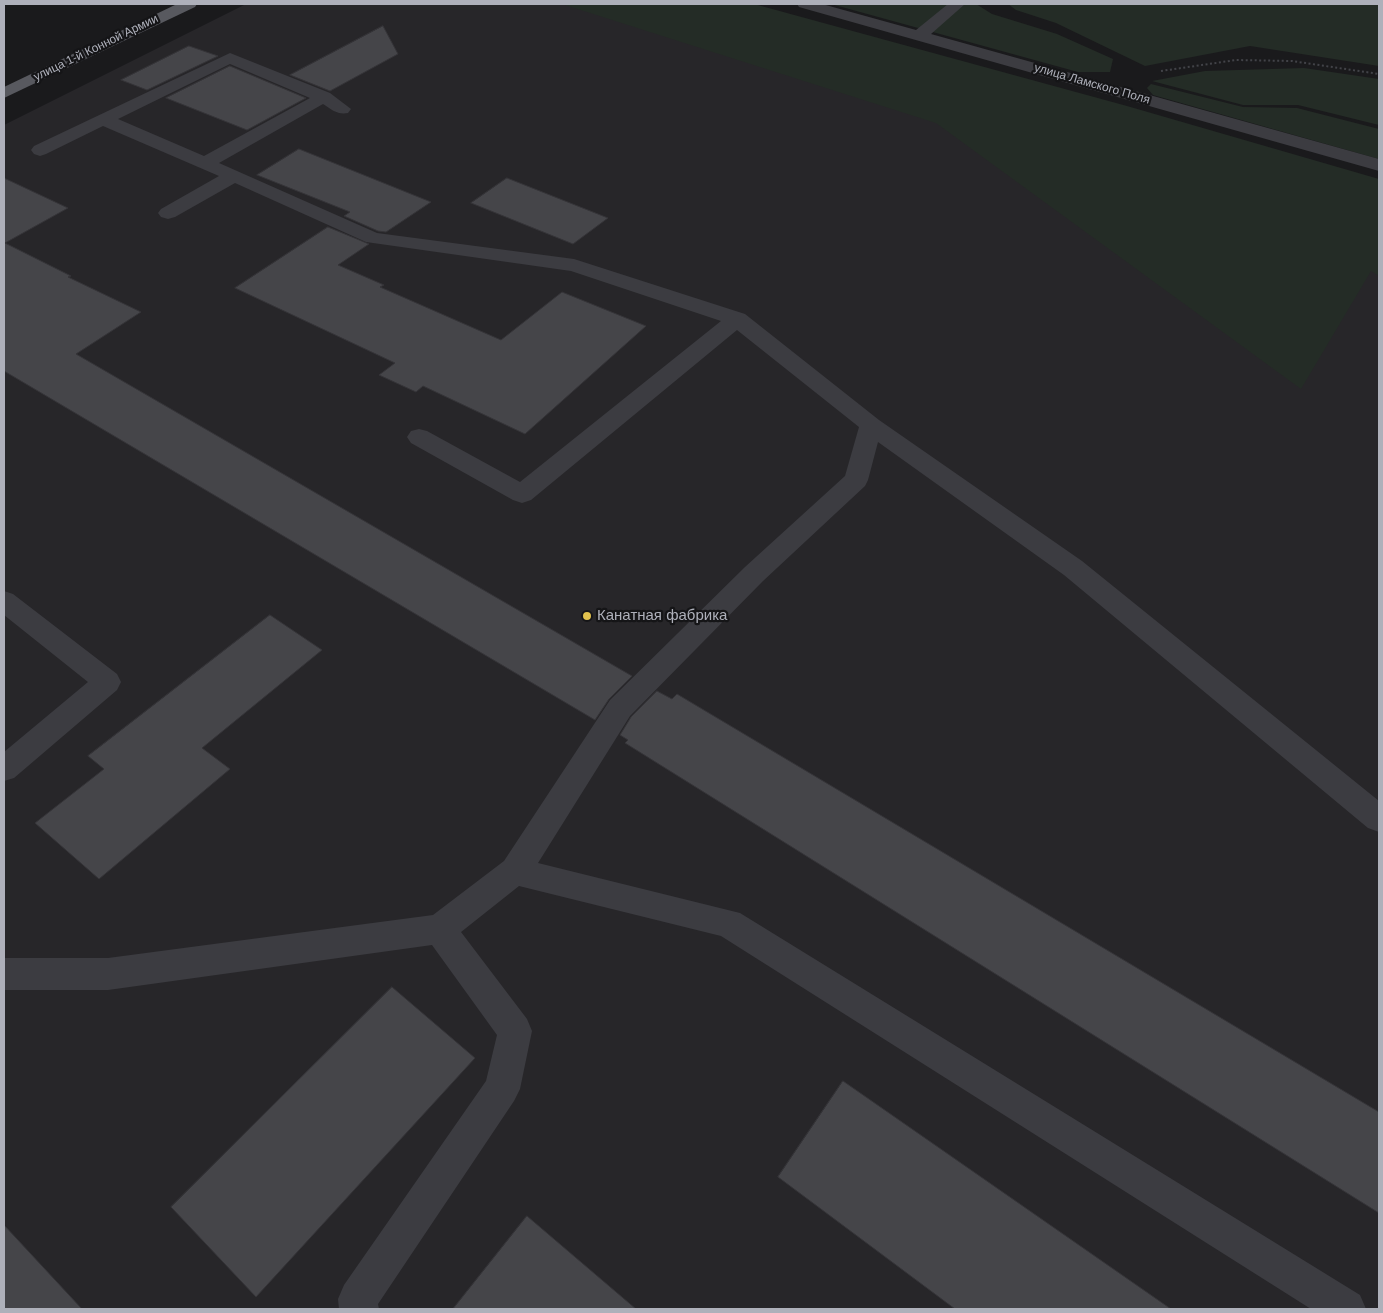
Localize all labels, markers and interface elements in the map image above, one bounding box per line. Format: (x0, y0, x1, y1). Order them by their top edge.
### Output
street label: улица 1-й Конной Армии (31, 12, 161, 84)
street label: улица Ламского Поля (1032, 61, 1152, 107)
place label: Канатная фабрика (597, 607, 727, 625)
marker: Канатная фабрика (581, 610, 593, 622)

